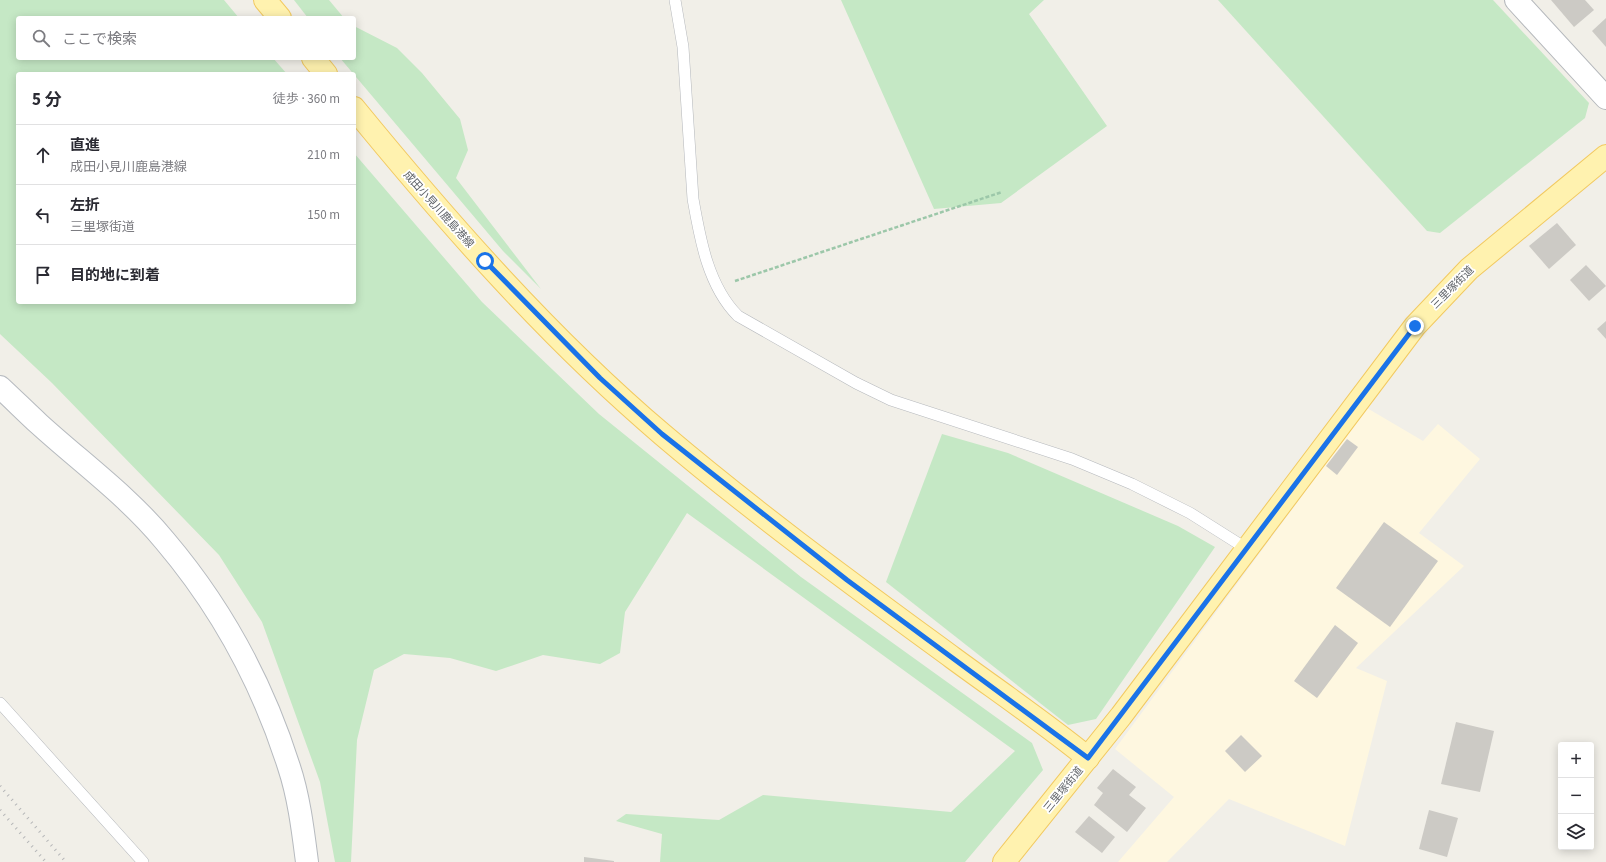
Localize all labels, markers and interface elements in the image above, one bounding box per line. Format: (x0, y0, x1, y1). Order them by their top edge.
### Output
search box (16, 16, 356, 60)
icon: search (30, 27, 52, 49)
text: ここで検索 (62, 29, 137, 50)
text: 5 分 (32, 88, 61, 112)
text: 徒歩 · 360 m (273, 90, 340, 108)
text: 直進 (70, 135, 100, 156)
icon: ahead (32, 144, 54, 166)
text: 210 m (307, 146, 340, 164)
text: 成田小見川鹿島港線 (70, 158, 187, 176)
street label: 成田小見川鹿島港線 (400, 168, 477, 251)
text: 左折 (70, 195, 100, 216)
icon: left (32, 204, 54, 226)
text: 150 m (307, 206, 340, 224)
text: 三里塚街道 (70, 218, 135, 236)
route start (476, 252, 494, 270)
street label: 三里塚街道 (1428, 263, 1477, 312)
icon: arrive (32, 264, 54, 286)
text: 目的地に到着 (70, 265, 160, 286)
route end (1406, 317, 1424, 335)
map controls (1558, 742, 1594, 850)
button: + (1558, 742, 1594, 778)
street label: 三里塚街道 (1040, 763, 1087, 815)
button: − (1558, 778, 1594, 814)
button: layers (1558, 814, 1594, 850)

